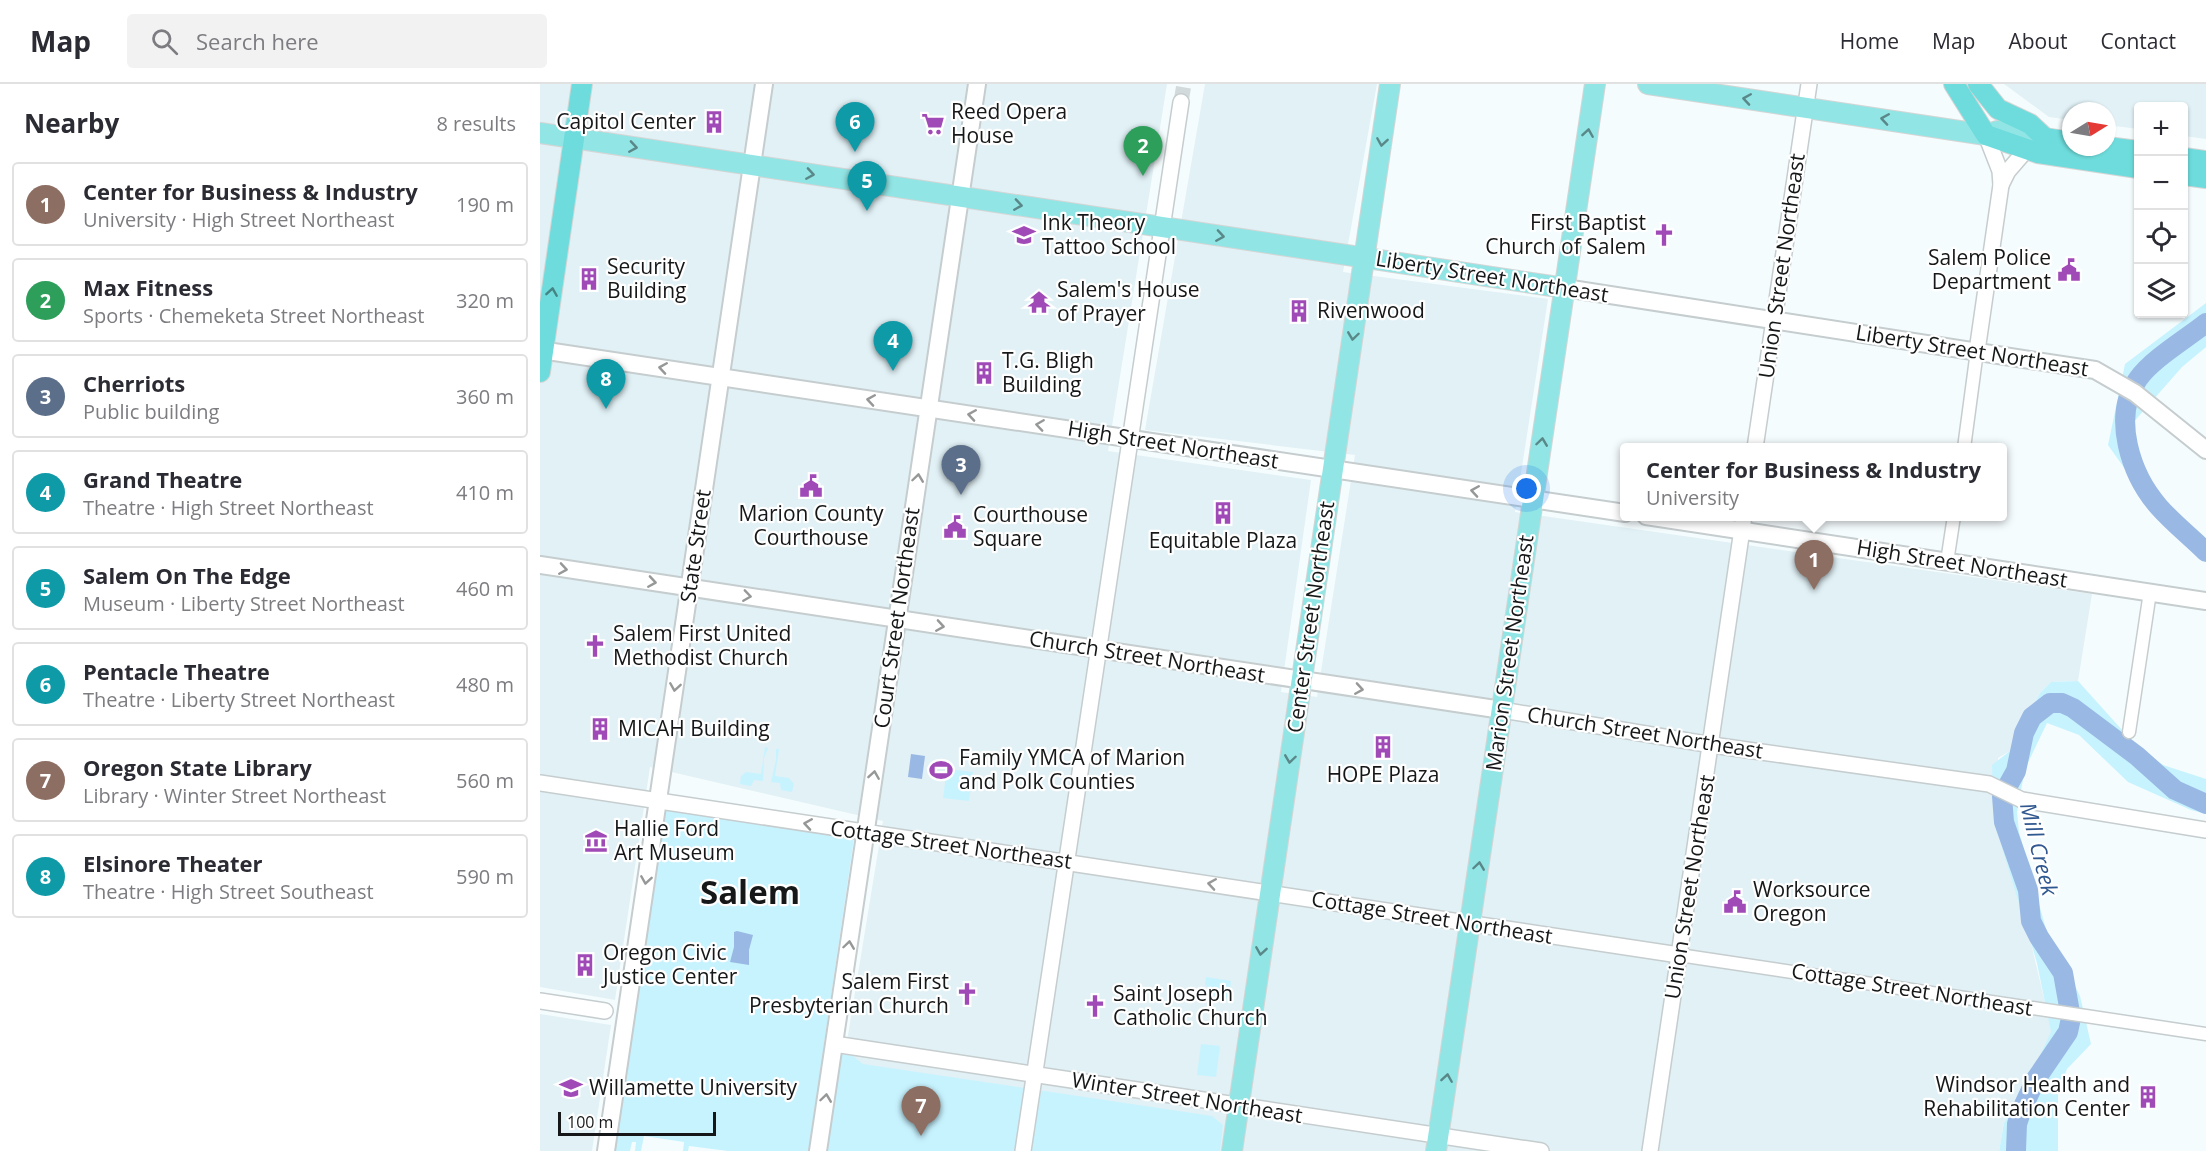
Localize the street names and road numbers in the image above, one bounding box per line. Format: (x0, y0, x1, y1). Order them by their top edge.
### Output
street label: Union Street Northeast (1751, 152, 1811, 380)
street label: Liberty Street Northeast (1374, 244, 1611, 308)
street label: Liberty Street Northeast (1854, 318, 2091, 382)
street label: High Street Northeast (1066, 414, 1281, 474)
street label: State Street (673, 487, 717, 604)
street label: Center Street Northeast (1280, 499, 1340, 735)
street label: Court Street Northeast (867, 506, 925, 730)
street label: Marion Street Northeast (1479, 533, 1539, 773)
street label: High Street Northeast (1855, 533, 2070, 593)
street label: Church Street Northeast (1027, 624, 1267, 688)
street label: Church Street Northeast (1525, 700, 1765, 764)
street label: Union Street Northeast (1657, 773, 1721, 1001)
street label: Cottage Street Northeast (829, 813, 1074, 875)
street label: Cottage Street Northeast (1310, 884, 1555, 950)
street label: Cottage Street Northeast (1790, 956, 2035, 1022)
street label: Winter Street Northeast (1070, 1065, 1305, 1129)

